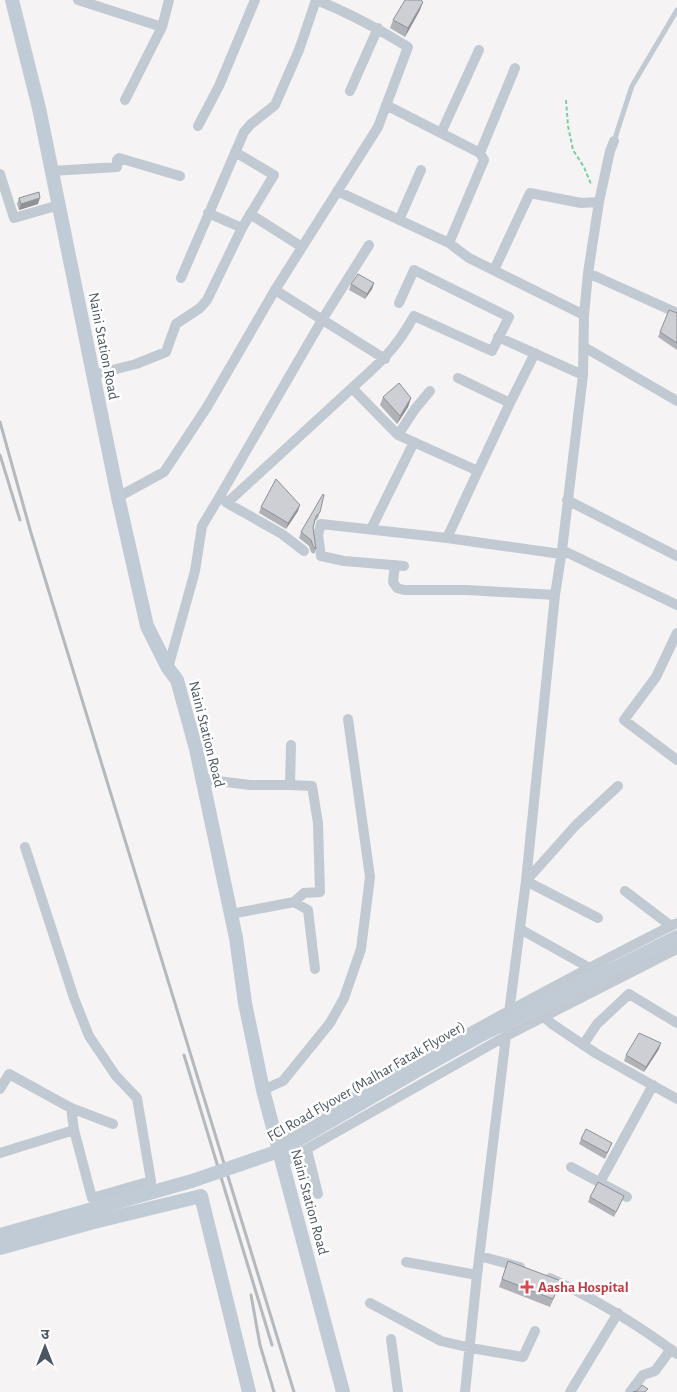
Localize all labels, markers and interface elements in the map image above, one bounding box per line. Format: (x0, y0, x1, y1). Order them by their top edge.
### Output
street label: Naini Station Road (86, 291, 121, 401)
street label: Naini Station Road (186, 680, 227, 789)
street label: FCI Road Flyover (Malhar Fatak Flyover) (265, 1019, 468, 1144)
street label: Naini Station Road (288, 1148, 331, 1257)
marker: Aasha Hospital (520, 1280, 534, 1294)
place label: Aasha Hospital (538, 1280, 629, 1295)
north arrow (20, 1322, 70, 1372)
text: उ (41, 1328, 50, 1342)

